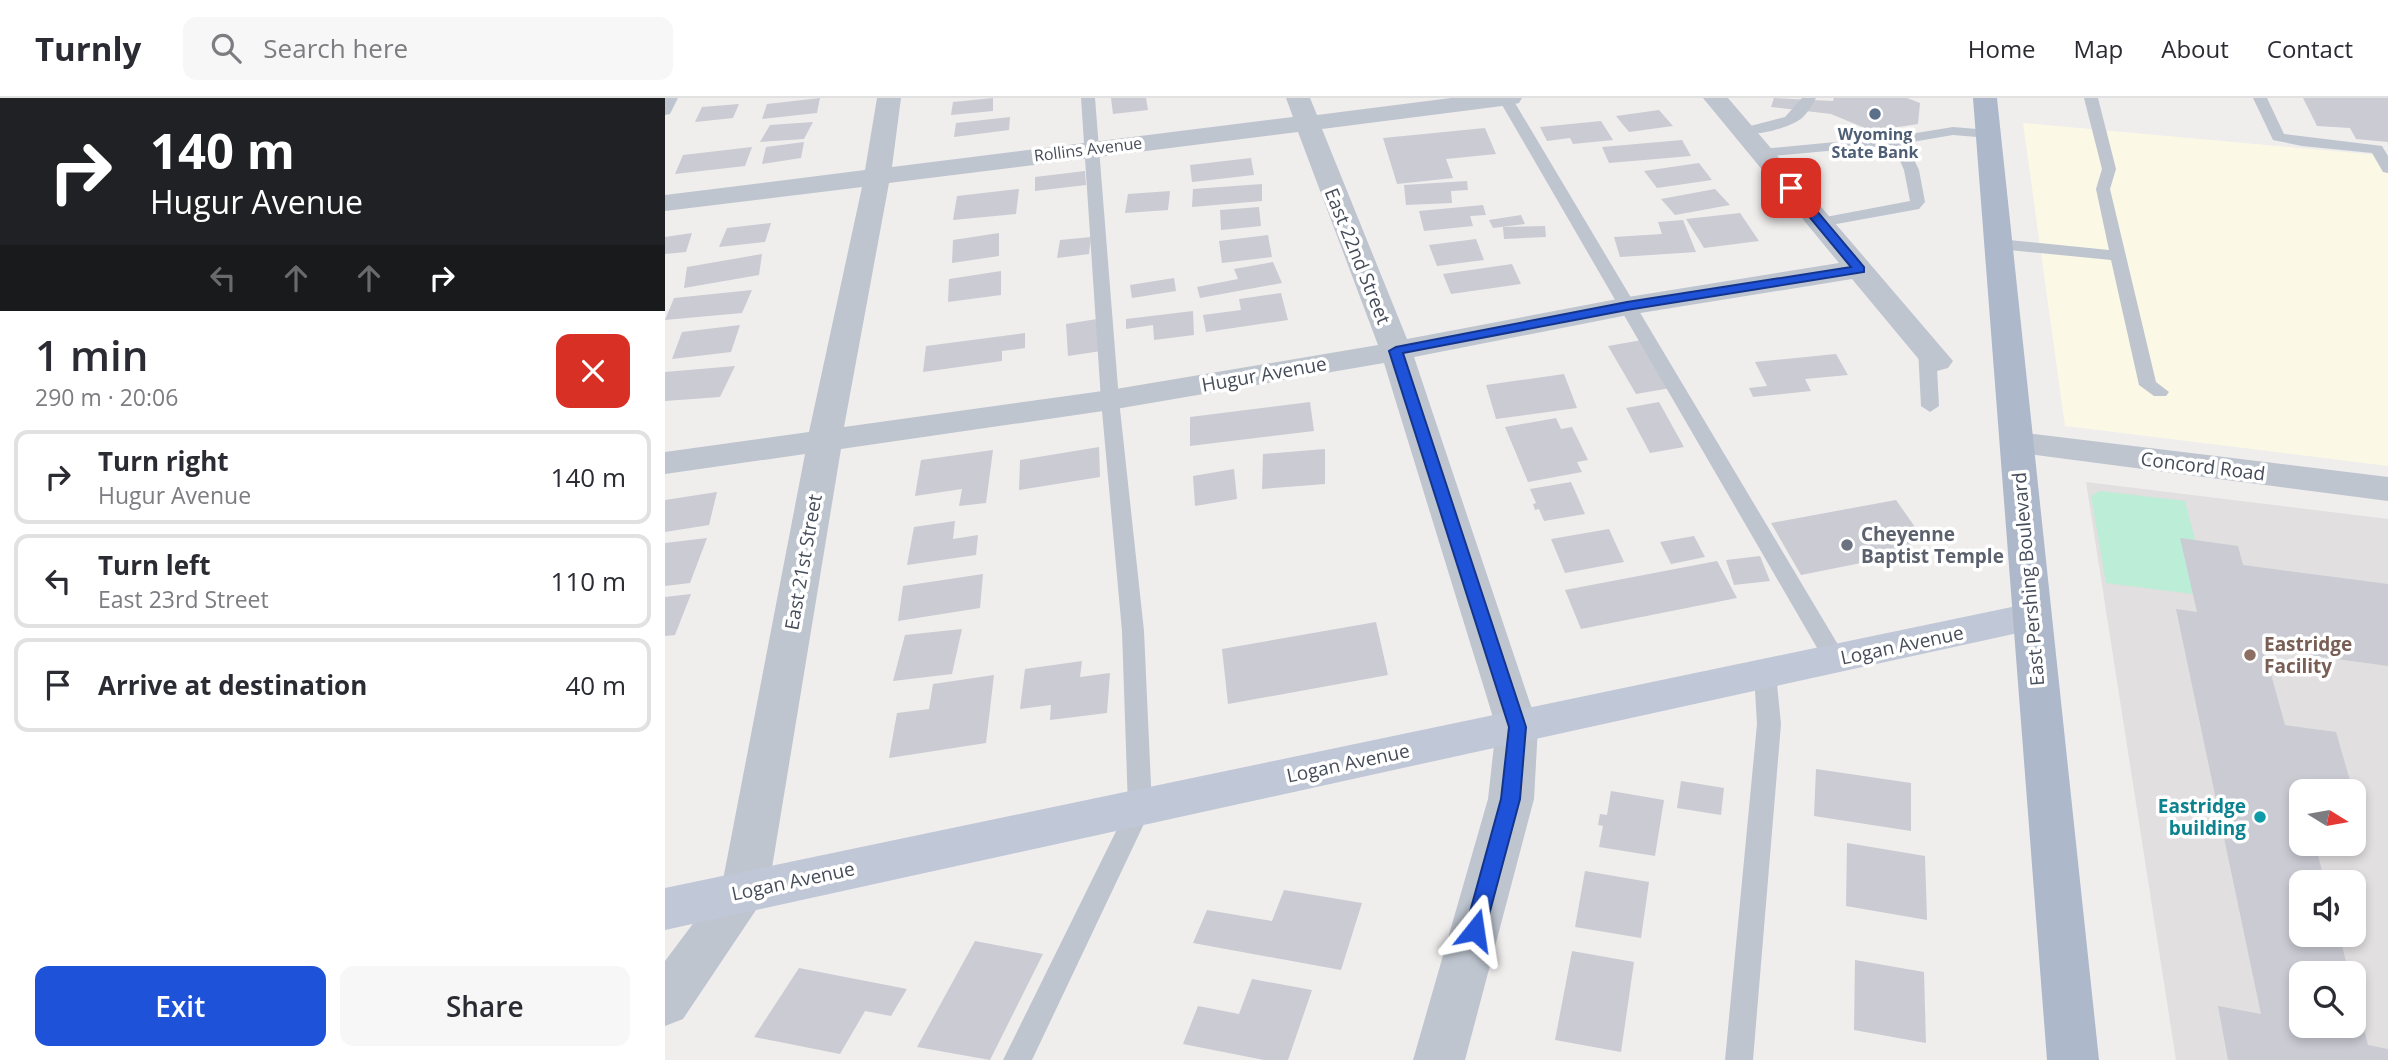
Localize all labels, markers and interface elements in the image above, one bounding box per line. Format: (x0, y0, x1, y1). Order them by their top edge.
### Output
search box (183, 17, 673, 80)
text: Turnly (35, 26, 141, 71)
icon: search (207, 29, 245, 67)
text: Search here (263, 30, 408, 66)
text: Home (1968, 32, 2036, 65)
text: Map (2074, 32, 2123, 65)
text: About (2161, 32, 2229, 65)
text: Contact (2267, 32, 2353, 65)
marker: Wyoming State Bank (1867, 106, 1883, 122)
text: 140 m (150, 117, 295, 183)
place label: Wyoming State Bank (1832, 123, 1918, 163)
icon: right (35, 126, 126, 217)
street label: Rollins Avenue (1033, 131, 1143, 167)
pin (1761, 158, 1821, 218)
icon: arrive (1772, 169, 1810, 207)
text: Hugur Avenue (150, 180, 363, 223)
street label: East 22nd Street (1319, 184, 1397, 328)
icon: left (204, 259, 242, 297)
icon: ahead (277, 259, 315, 297)
icon: ahead (350, 259, 388, 297)
icon: right (423, 259, 461, 297)
text: 1 min (35, 326, 148, 383)
button: close (556, 334, 630, 408)
street label: Hugur Avenue (1199, 350, 1329, 398)
text: 290 m · 20:06 (35, 381, 178, 413)
text: Turn right (98, 443, 229, 479)
street label: Concord Road (2139, 445, 2267, 487)
icon: right (39, 458, 77, 496)
text: 140 m (551, 459, 626, 495)
street label: East Pershing Boulevard (2006, 471, 2050, 687)
text: Hugur Avenue (98, 479, 251, 511)
street label: East 21st Street (778, 492, 828, 632)
place label: Cheyenne Baptist Temple (1861, 521, 2004, 569)
marker: Cheyenne Baptist Temple (1839, 537, 1855, 553)
text: Turn left (98, 547, 210, 583)
icon: left (39, 562, 77, 600)
text: 110 m (551, 563, 626, 599)
text: East 23rd Street (98, 583, 269, 615)
street label: Logan Avenue (1838, 619, 1966, 671)
place label: Eastridge Facility (2264, 631, 2352, 679)
marker: Eastridge Facility (2242, 647, 2258, 663)
icon: arrive (39, 666, 77, 704)
text: Arrive at destination (98, 667, 367, 703)
text: 40 m (565, 667, 626, 703)
street label: Logan Avenue (1284, 737, 1412, 789)
north arrow (2289, 779, 2366, 856)
map controls (2289, 779, 2366, 1038)
place label: Eastridge building (2158, 793, 2246, 841)
marker: Eastridge building (2252, 809, 2268, 825)
street label: Logan Avenue (729, 855, 857, 907)
button: sound (2289, 870, 2366, 947)
position arrow (1438, 893, 1512, 967)
button: search (2289, 961, 2366, 1038)
button: Exit (35, 966, 326, 1046)
button: Share (340, 966, 630, 1046)

